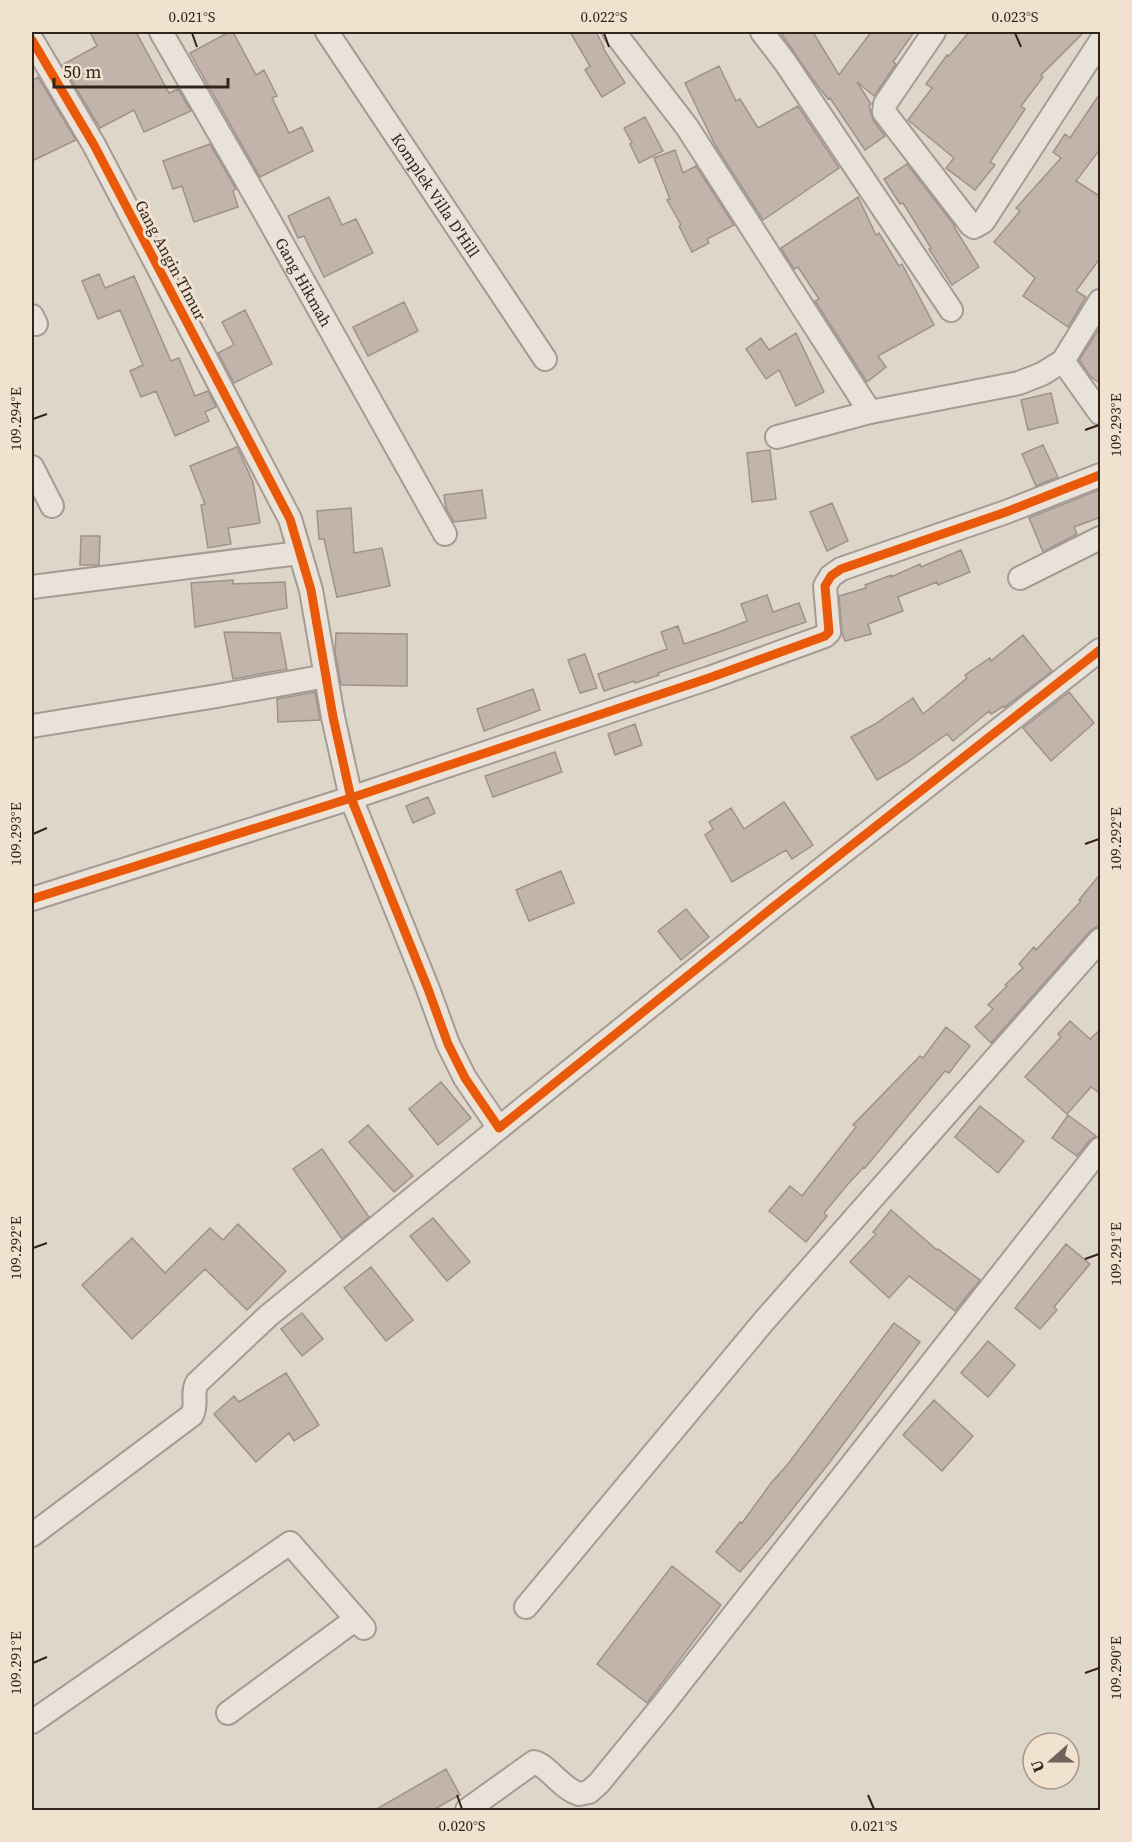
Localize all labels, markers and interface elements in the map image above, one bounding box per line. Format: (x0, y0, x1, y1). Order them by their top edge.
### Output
text: 0.021°S (168, 6, 216, 27)
text: 0.022°S (580, 6, 628, 27)
text: 0.023°S (991, 6, 1039, 27)
scale bar (54, 51, 228, 89)
text: 50 m (63, 59, 101, 84)
street label: Komplek Villa D'Hill (386, 129, 485, 262)
street label: Gang Angin TImur (130, 196, 212, 324)
street label: Gang Hikmah (270, 233, 338, 331)
text: 109.294°E (5, 387, 26, 451)
text: 109.293°E (1105, 393, 1126, 457)
text: 109.293°E (5, 802, 26, 866)
text: 109.292°E (1105, 807, 1126, 871)
text: 109.292°E (5, 1216, 26, 1280)
text: 109.291°E (1105, 1222, 1126, 1286)
text: 109.291°E (5, 1631, 26, 1695)
text: 109.290°E (1105, 1636, 1126, 1700)
north arrow (1021, 1731, 1081, 1791)
text: U (1025, 1757, 1049, 1776)
text: 0.020°S (438, 1815, 486, 1836)
text: 0.021°S (850, 1815, 898, 1836)

